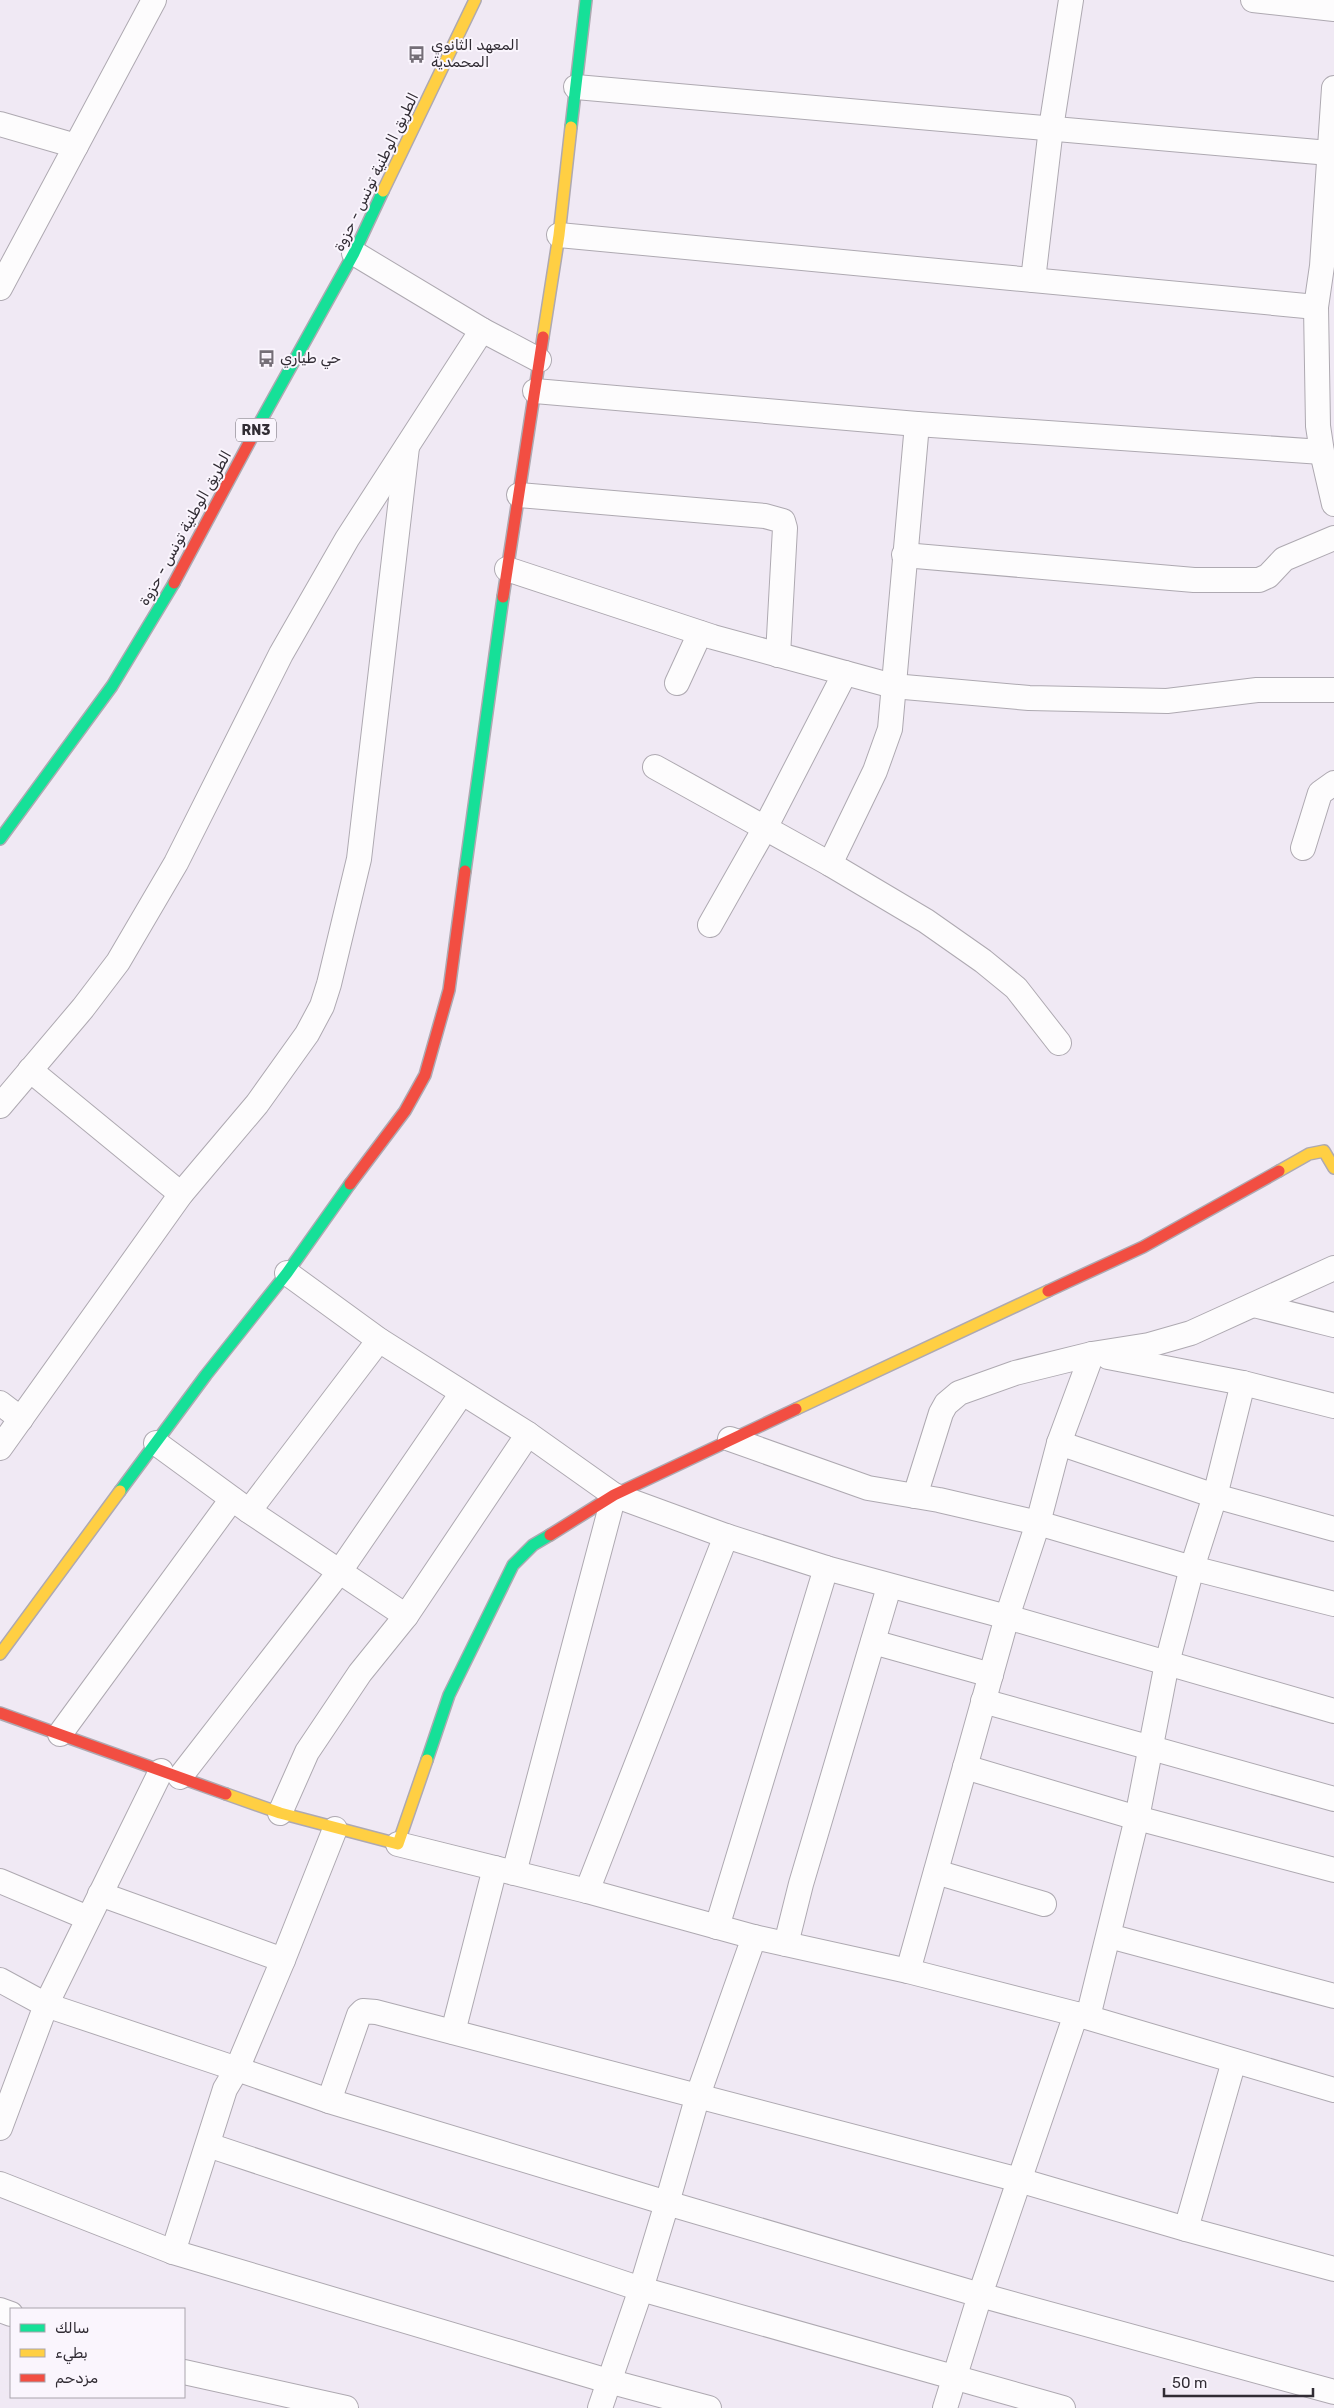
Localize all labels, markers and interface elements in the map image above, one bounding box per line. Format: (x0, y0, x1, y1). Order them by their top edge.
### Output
place label: المعهد الثانوي المحمدية (431, 36, 519, 71)
bus stop icon: المعهد الثانوي المحمدية (407, 44, 427, 64)
street label: الطريق الوطنية تونس - حزوة (330, 90, 423, 255)
bus stop icon: حي طياري (256, 348, 276, 368)
place label: حي طياري (280, 349, 341, 370)
road number: RN3 (236, 418, 276, 442)
street label: الطريق الوطنية تونس - حزوة (135, 447, 236, 609)
legend (10, 2308, 185, 2398)
text: سالك (55, 2319, 90, 2337)
text: بطيء (55, 2344, 88, 2365)
scale bar (1164, 2366, 1313, 2398)
text: مزدحم (55, 2369, 98, 2388)
text: 50 m (1172, 2374, 1207, 2392)

